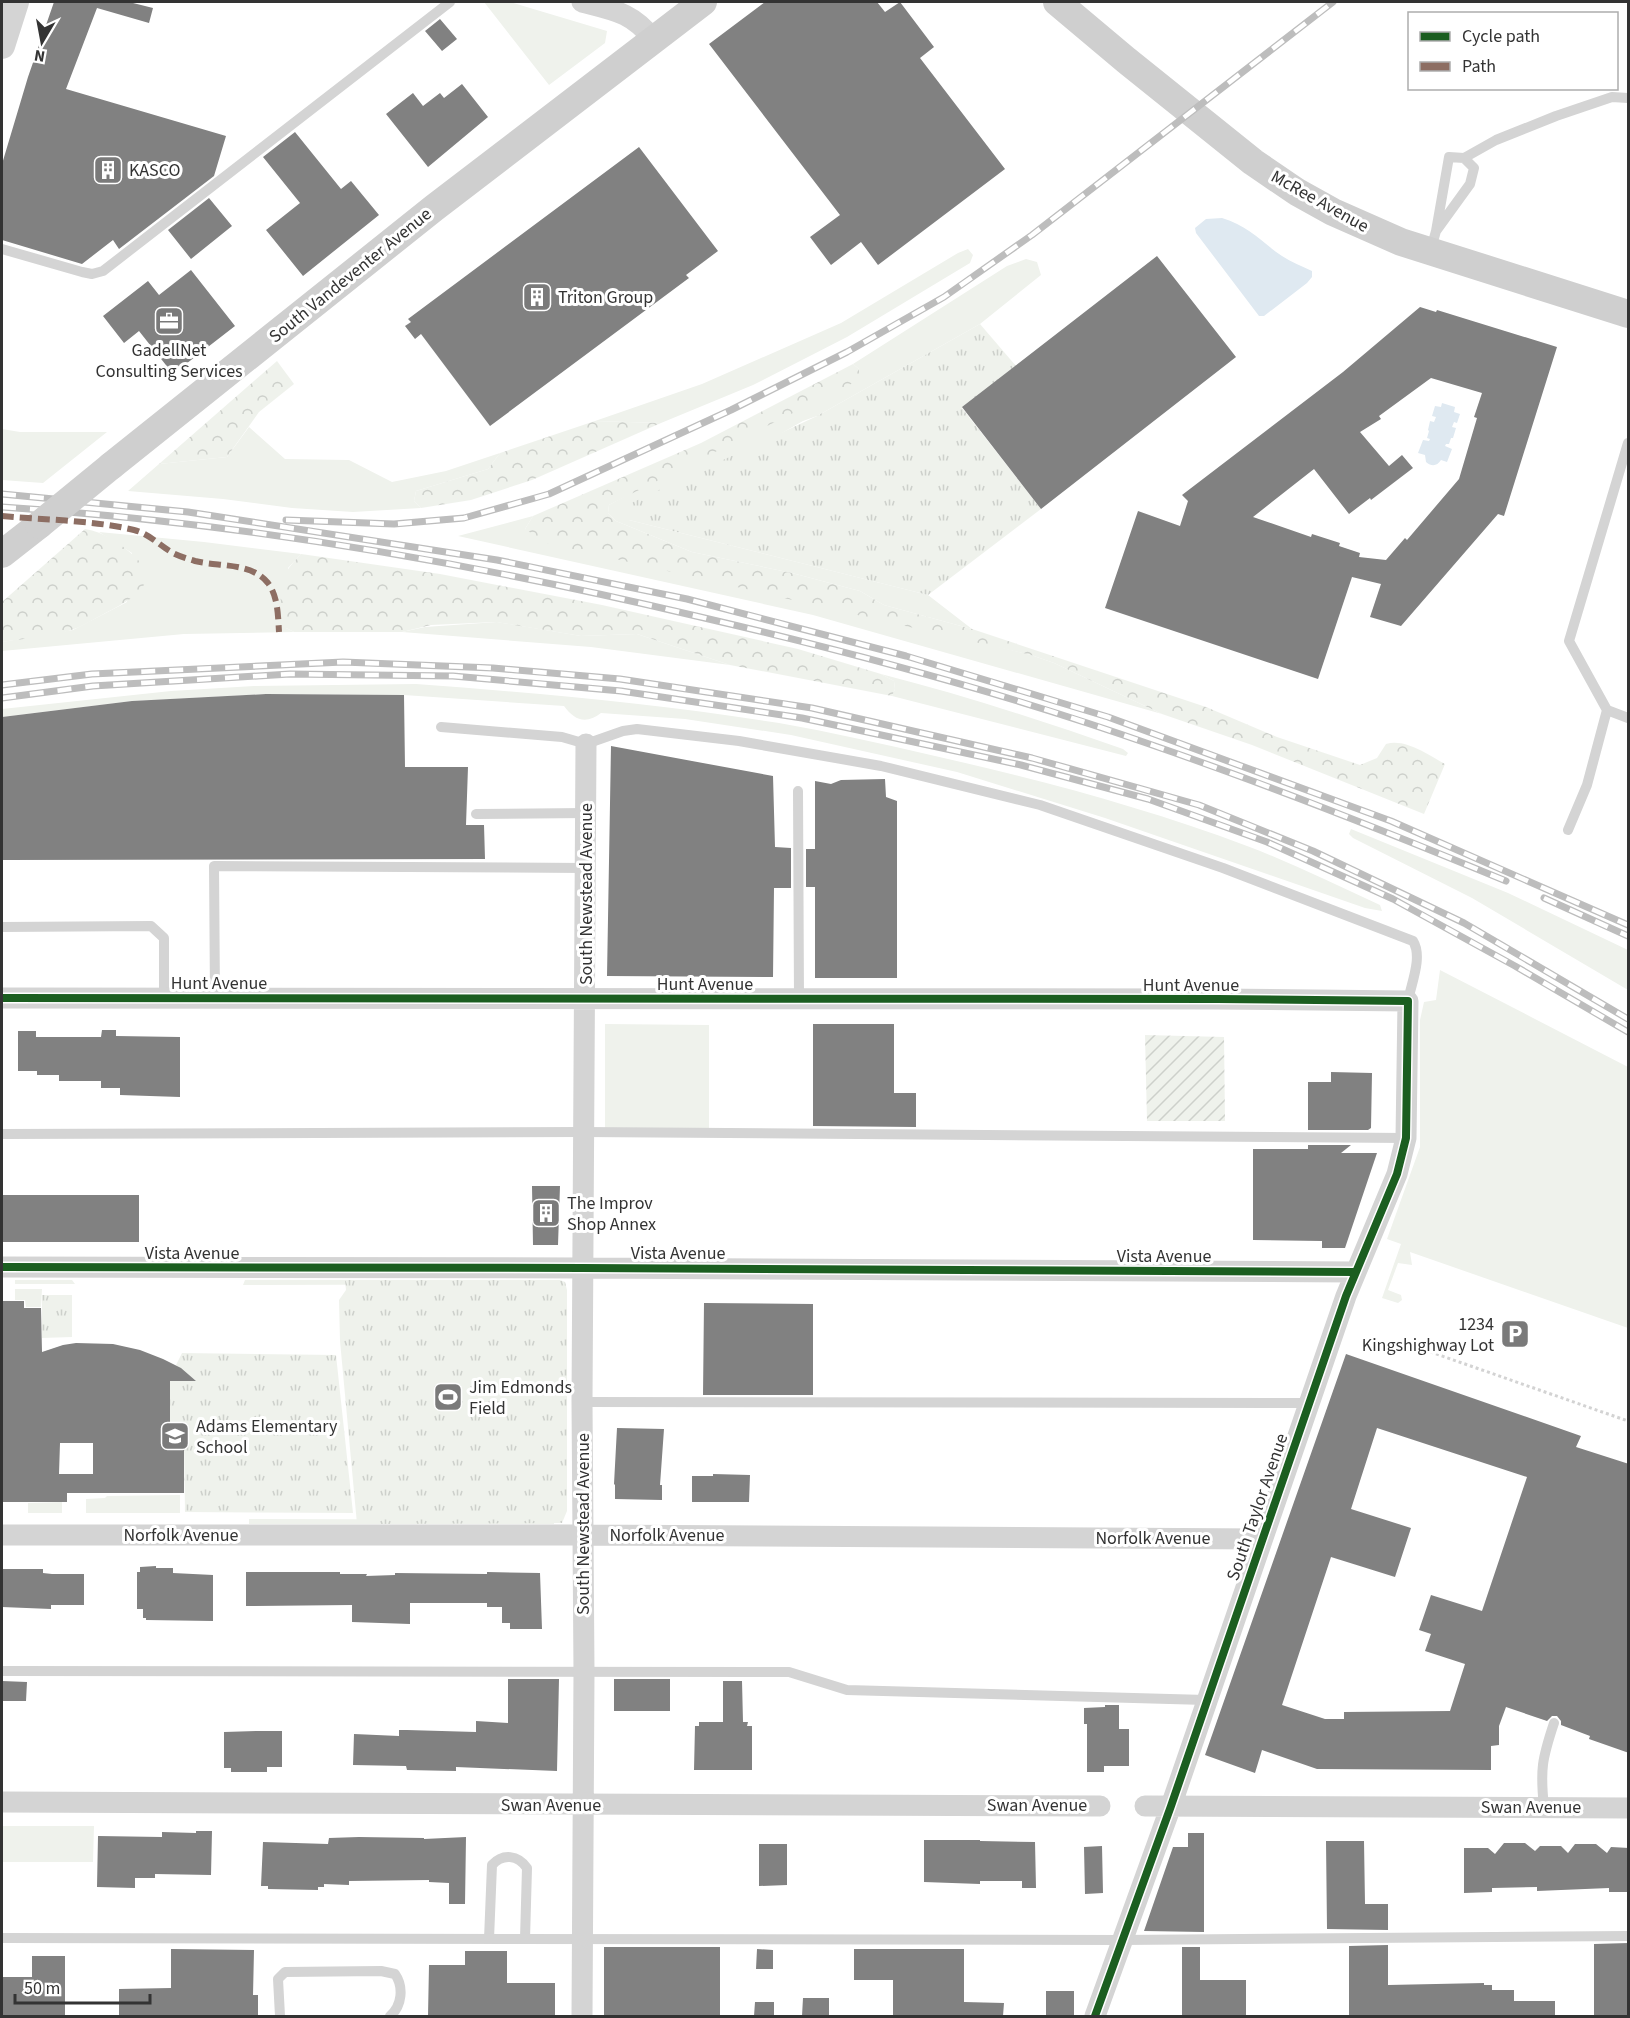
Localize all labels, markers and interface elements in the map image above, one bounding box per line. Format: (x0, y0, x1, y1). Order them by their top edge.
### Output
north arrow (12, 12, 72, 72)
legend (1408, 12, 1618, 90)
text: Cycle path (1462, 24, 1540, 49)
text: N (32, 44, 47, 68)
text: Path (1462, 54, 1496, 79)
building icon: KASCO (92, 154, 124, 186)
place label: KASCO (129, 158, 180, 183)
street label: McRee Avenue (1266, 164, 1373, 239)
street label: South Vandeventer Avenue (264, 202, 437, 349)
building icon: Triton Group (521, 281, 553, 313)
place label: Triton Group (558, 285, 653, 310)
office icon: GadellNet Consulting Services (153, 305, 185, 337)
place label: GadellNet Consulting Services (95, 338, 243, 384)
street label: South Newstead Avenue (574, 803, 599, 985)
street label: Hunt Avenue (171, 971, 267, 996)
street label: Hunt Avenue (657, 972, 753, 997)
street label: Hunt Avenue (1143, 973, 1239, 998)
place label: The Improv Shop Annex (567, 1191, 656, 1237)
building icon: The Improv Shop Annex (530, 1197, 562, 1229)
street label: Vista Avenue (145, 1241, 239, 1266)
street label: Vista Avenue (631, 1241, 725, 1266)
street label: Vista Avenue (1117, 1244, 1211, 1269)
place label: 1234 Kingshighway Lot (1362, 1312, 1494, 1358)
parking icon: 1234 Kingshighway Lot (1499, 1318, 1531, 1350)
place label: Jim Edmonds Field (469, 1375, 572, 1421)
sports icon: Jim Edmonds Field (432, 1381, 464, 1413)
place label: Adams Elementary School (196, 1414, 338, 1460)
school or university icon: Adams Elementary School (159, 1420, 191, 1452)
street label: South Taylor Avenue (1221, 1430, 1294, 1584)
street label: South Newstead Avenue (571, 1433, 596, 1615)
street label: Norfolk Avenue (123, 1523, 239, 1548)
street label: Norfolk Avenue (609, 1523, 725, 1548)
street label: Norfolk Avenue (1095, 1526, 1211, 1551)
street label: Swan Avenue (501, 1793, 601, 1818)
street label: Swan Avenue (987, 1793, 1087, 1818)
street label: Swan Avenue (1481, 1795, 1581, 1820)
scale bar (15, 1967, 150, 2005)
text: 50 m (24, 1976, 60, 2001)

